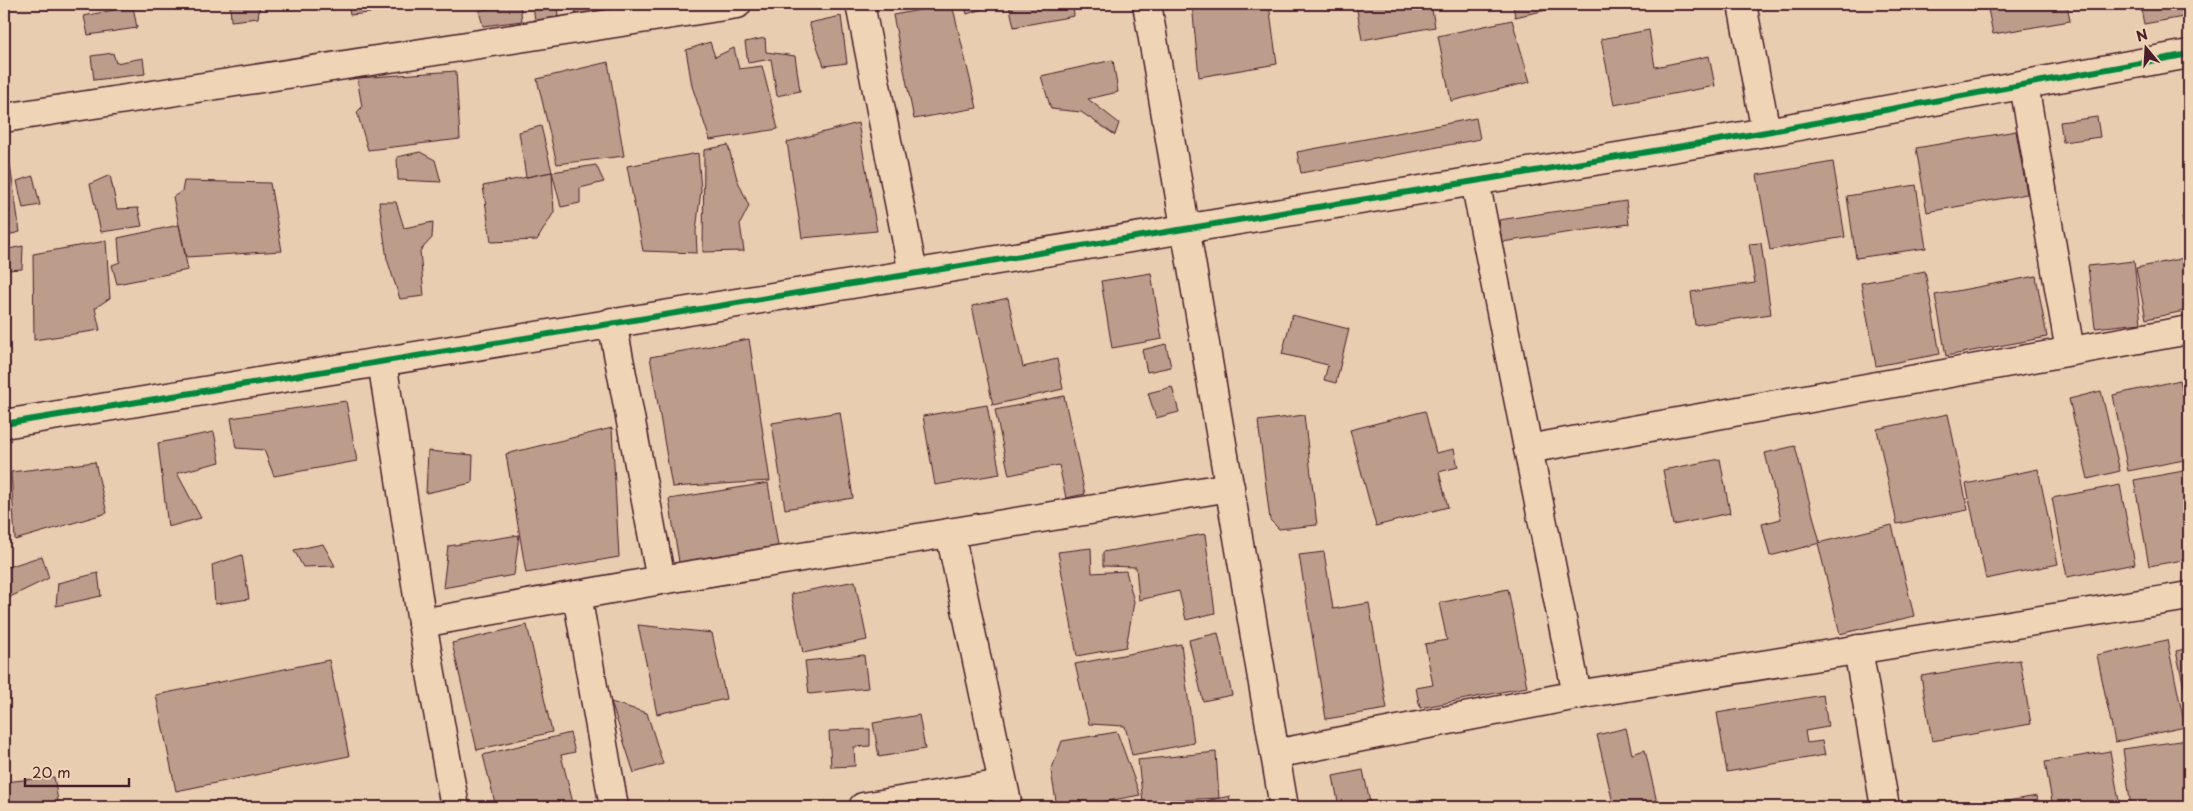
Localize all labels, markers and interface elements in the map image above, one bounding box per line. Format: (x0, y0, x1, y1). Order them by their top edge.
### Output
north arrow (2120, 22, 2170, 72)
text: N (2133, 23, 2150, 47)
scale bar (25, 756, 129, 788)
text: 20 m (32, 760, 71, 783)

